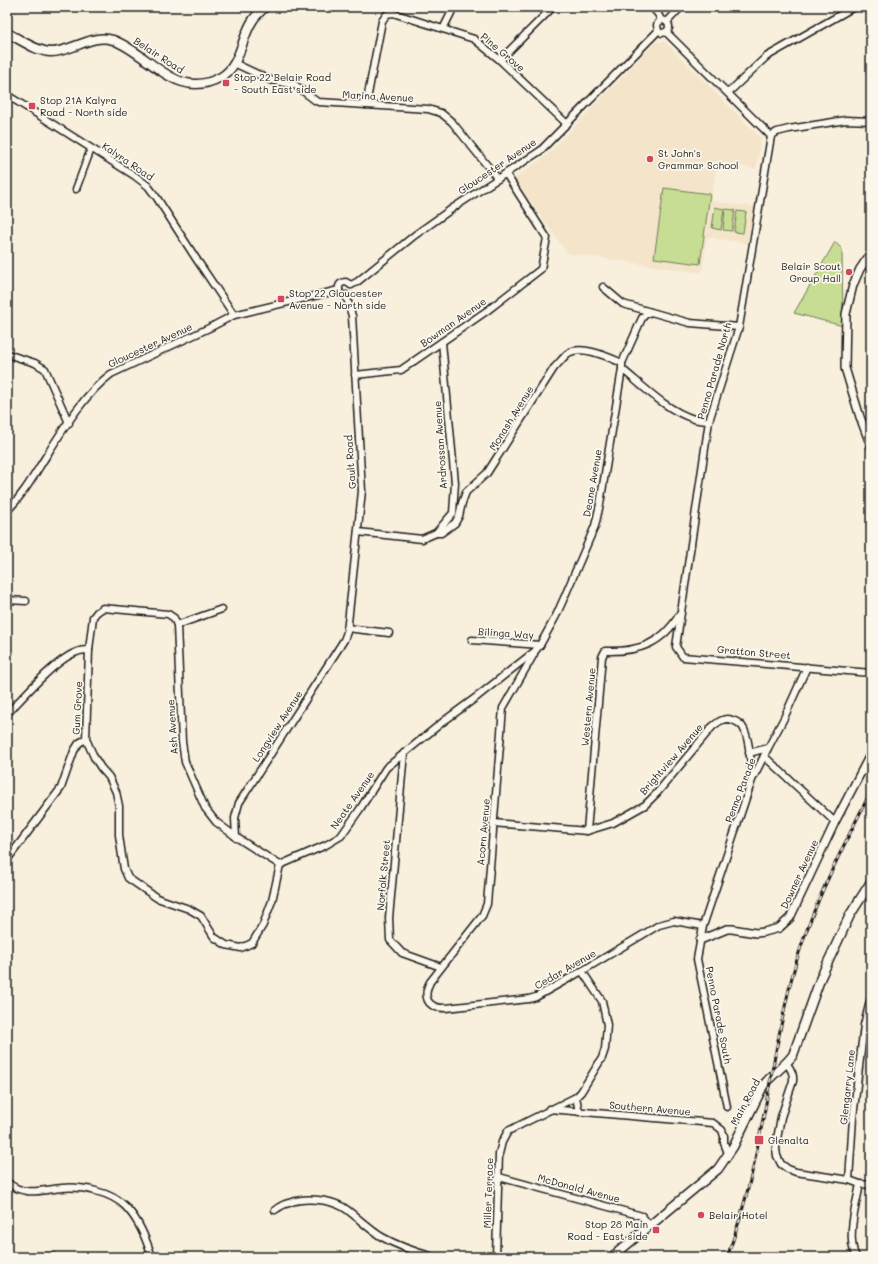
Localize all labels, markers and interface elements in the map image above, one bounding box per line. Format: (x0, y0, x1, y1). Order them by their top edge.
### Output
street label: Pine Grove (478, 29, 528, 75)
street label: Belair Road (131, 34, 187, 76)
place label: Stop 22 Belair Road - South East side (234, 70, 331, 96)
marker: Stop 22 Belair Road - South East side (221, 78, 231, 88)
street label: Marina Avenue (342, 87, 414, 105)
place label: Stop 21A Kalyra Road - North side (40, 93, 128, 119)
marker: Stop 21A Kalyra Road - North side (27, 101, 37, 111)
street label: Gloucester Avenue (455, 135, 539, 197)
street label: Kalyra Road (99, 139, 157, 183)
place label: St John's Grammar School (658, 146, 739, 172)
marker: St John's Grammar School (645, 154, 655, 164)
place label: Belair Scout Group Hall (781, 259, 841, 285)
marker: Belair Scout Group Hall (844, 267, 854, 277)
place label: Stop 22 Gloucester Avenue - North side (289, 286, 386, 312)
marker: Stop 22 Gloucester Avenue - North side (276, 294, 286, 304)
street label: Bowman Avenue (417, 294, 489, 350)
street label: Gloucester Avenue (106, 319, 194, 371)
street label: Penno Parade North (693, 321, 735, 421)
street label: Monash Avenue (485, 383, 537, 453)
street label: Ardrossan Avenue (430, 400, 450, 490)
street label: Gault Road (341, 435, 359, 489)
street label: Deane Avenue (579, 448, 605, 518)
street label: Bilinga Way (478, 624, 534, 642)
street label: Gratton Street (717, 642, 791, 662)
street label: Western Avenue (578, 667, 598, 747)
street label: Gum Grove (69, 681, 85, 735)
street label: Longview Avenue (249, 688, 305, 764)
street label: Ash Avenue (163, 699, 181, 755)
street label: Brightview Avenue (636, 720, 706, 798)
street label: Penno Parade (721, 755, 759, 825)
street label: Neate Avenue (327, 768, 377, 832)
street label: Acorn Avenue (473, 798, 493, 866)
street label: Downer Avenue (777, 837, 821, 911)
street label: Norfolk Street (373, 839, 393, 911)
street label: Cedar Avenue (532, 946, 598, 992)
street label: Penno Parade South (703, 965, 735, 1065)
street label: Glengarry Lane (836, 1049, 858, 1125)
street label: Main Road (727, 1076, 763, 1128)
street label: Southern Avenue (609, 1097, 691, 1119)
place label: Glenalta (768, 1133, 809, 1147)
marker: Glenalta (753, 1134, 765, 1146)
street label: Miller Terrace (480, 1157, 496, 1229)
street label: McDonald Avenue (536, 1170, 622, 1206)
place label: Belair Hotel (709, 1208, 768, 1222)
marker: Belair Hotel (696, 1210, 706, 1220)
place label: Stop 28 Main Road - East side (568, 1217, 648, 1243)
marker: Stop 28 Main Road - East side (651, 1225, 661, 1235)

